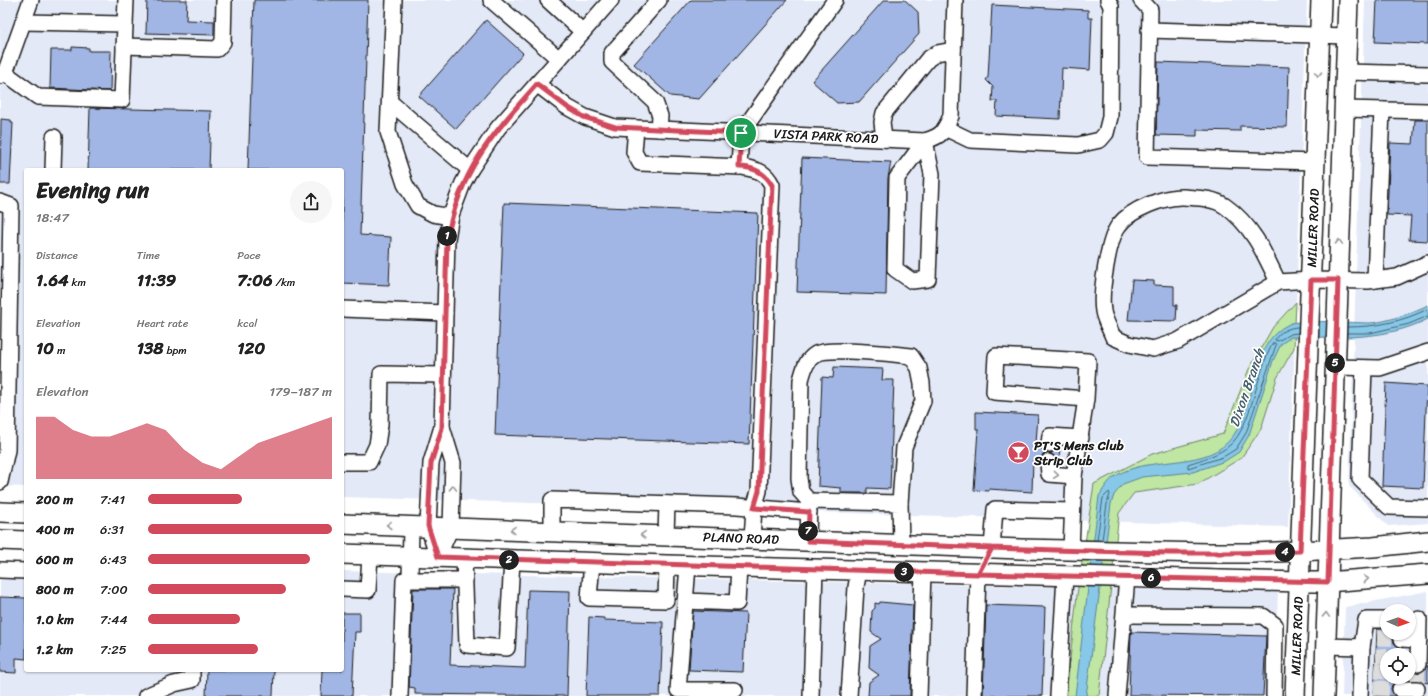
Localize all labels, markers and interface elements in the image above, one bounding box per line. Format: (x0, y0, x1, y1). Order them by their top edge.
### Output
one-way arrow (1314, 71, 1323, 77)
pin (724, 116, 758, 150)
icon: arrive (730, 122, 752, 144)
street label: VISTA PARK ROAD (773, 122, 879, 150)
text: Evening run (36, 171, 149, 210)
button: share (290, 181, 332, 223)
street label: MILLER ROAD (1300, 188, 1326, 268)
text: 18:47 (36, 206, 69, 229)
pin: 1 (437, 226, 457, 246)
text: 1 (445, 226, 449, 245)
one-way arrow (1335, 239, 1343, 245)
text: Distance (36, 246, 78, 265)
text: Time (137, 246, 160, 265)
text: Pace (237, 246, 261, 265)
text: 1.64 (36, 265, 69, 295)
text: 11:39 (137, 265, 176, 295)
text: 7:06 (237, 265, 273, 295)
text: km (69, 273, 86, 292)
text: /km (273, 273, 295, 292)
text: Elevation (36, 314, 81, 333)
text: Heart rate (137, 314, 188, 333)
text: kcal (237, 314, 257, 333)
text: 10 (36, 333, 54, 363)
text: 138 (137, 333, 164, 363)
text: 120 (237, 333, 265, 363)
text: m (54, 341, 65, 360)
text: bpm (164, 341, 187, 360)
water label: Dixon Branch (1222, 344, 1273, 431)
pin: 5 (1325, 353, 1345, 373)
text: 5 (1332, 353, 1338, 372)
text: Elevation (36, 380, 89, 403)
text: 179–187 m (269, 380, 332, 403)
place label: PT'S Mens Club Strip Club (1033, 434, 1124, 472)
bar icon: PT'S Mens Club Strip Club (1005, 439, 1031, 465)
one-way arrow (1052, 470, 1059, 479)
one-way arrow (448, 485, 457, 491)
text: 200 m (36, 488, 73, 511)
text: 7:41 (100, 488, 125, 511)
text: 400 m (36, 518, 74, 541)
text: 6:31 (100, 518, 124, 541)
one-way arrow (386, 521, 392, 529)
pin: 7 (798, 521, 818, 541)
text: 7 (805, 521, 811, 540)
one-way arrow (510, 525, 516, 534)
street label: PLANO ROAD (703, 525, 780, 551)
one-way arrow (640, 530, 646, 539)
pin: 4 (1275, 542, 1295, 562)
text: 4 (1282, 542, 1288, 561)
text: 600 m (36, 548, 73, 571)
text: 6:43 (100, 548, 127, 571)
pin: 2 (499, 550, 519, 570)
text: 2 (506, 550, 512, 569)
pin: 3 (894, 562, 914, 582)
text: 3 (901, 562, 907, 581)
pin: 6 (1141, 568, 1161, 588)
text: 6 (1148, 568, 1154, 587)
one-way arrow (1363, 574, 1369, 583)
text: 800 m (36, 578, 74, 601)
text: 7:00 (100, 578, 128, 601)
street label: MILLER ROAD (1284, 596, 1310, 676)
north arrow (1380, 604, 1416, 640)
map controls (1380, 604, 1416, 684)
text: 1.0 km (36, 608, 74, 631)
text: 7:44 (100, 608, 128, 631)
one-way arrow (1322, 612, 1331, 618)
text: 1.2 km (36, 638, 73, 661)
text: 7:25 (100, 638, 127, 661)
button: locate (1380, 648, 1416, 684)

